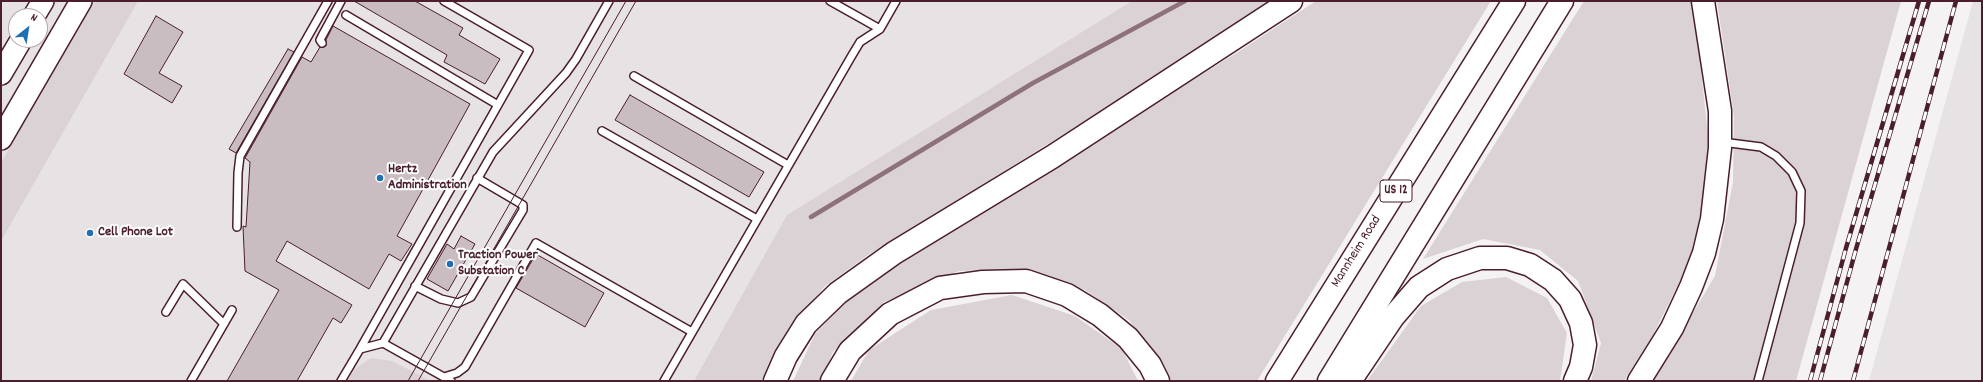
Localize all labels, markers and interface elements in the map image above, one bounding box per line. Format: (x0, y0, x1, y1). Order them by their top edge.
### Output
north arrow (8, 8, 48, 48)
text: N (27, 10, 40, 27)
place label: Hertz Administration (388, 162, 467, 194)
marker: Hertz Administration (375, 173, 385, 183)
road number: US 12 (1380, 180, 1412, 202)
street label: Mannheim Road (1328, 213, 1386, 291)
place label: Cell Phone Lot (98, 225, 173, 241)
marker: Cell Phone Lot (85, 228, 95, 238)
place label: Traction Power Substation C (458, 248, 538, 280)
marker: Traction Power Substation C (445, 259, 455, 269)

